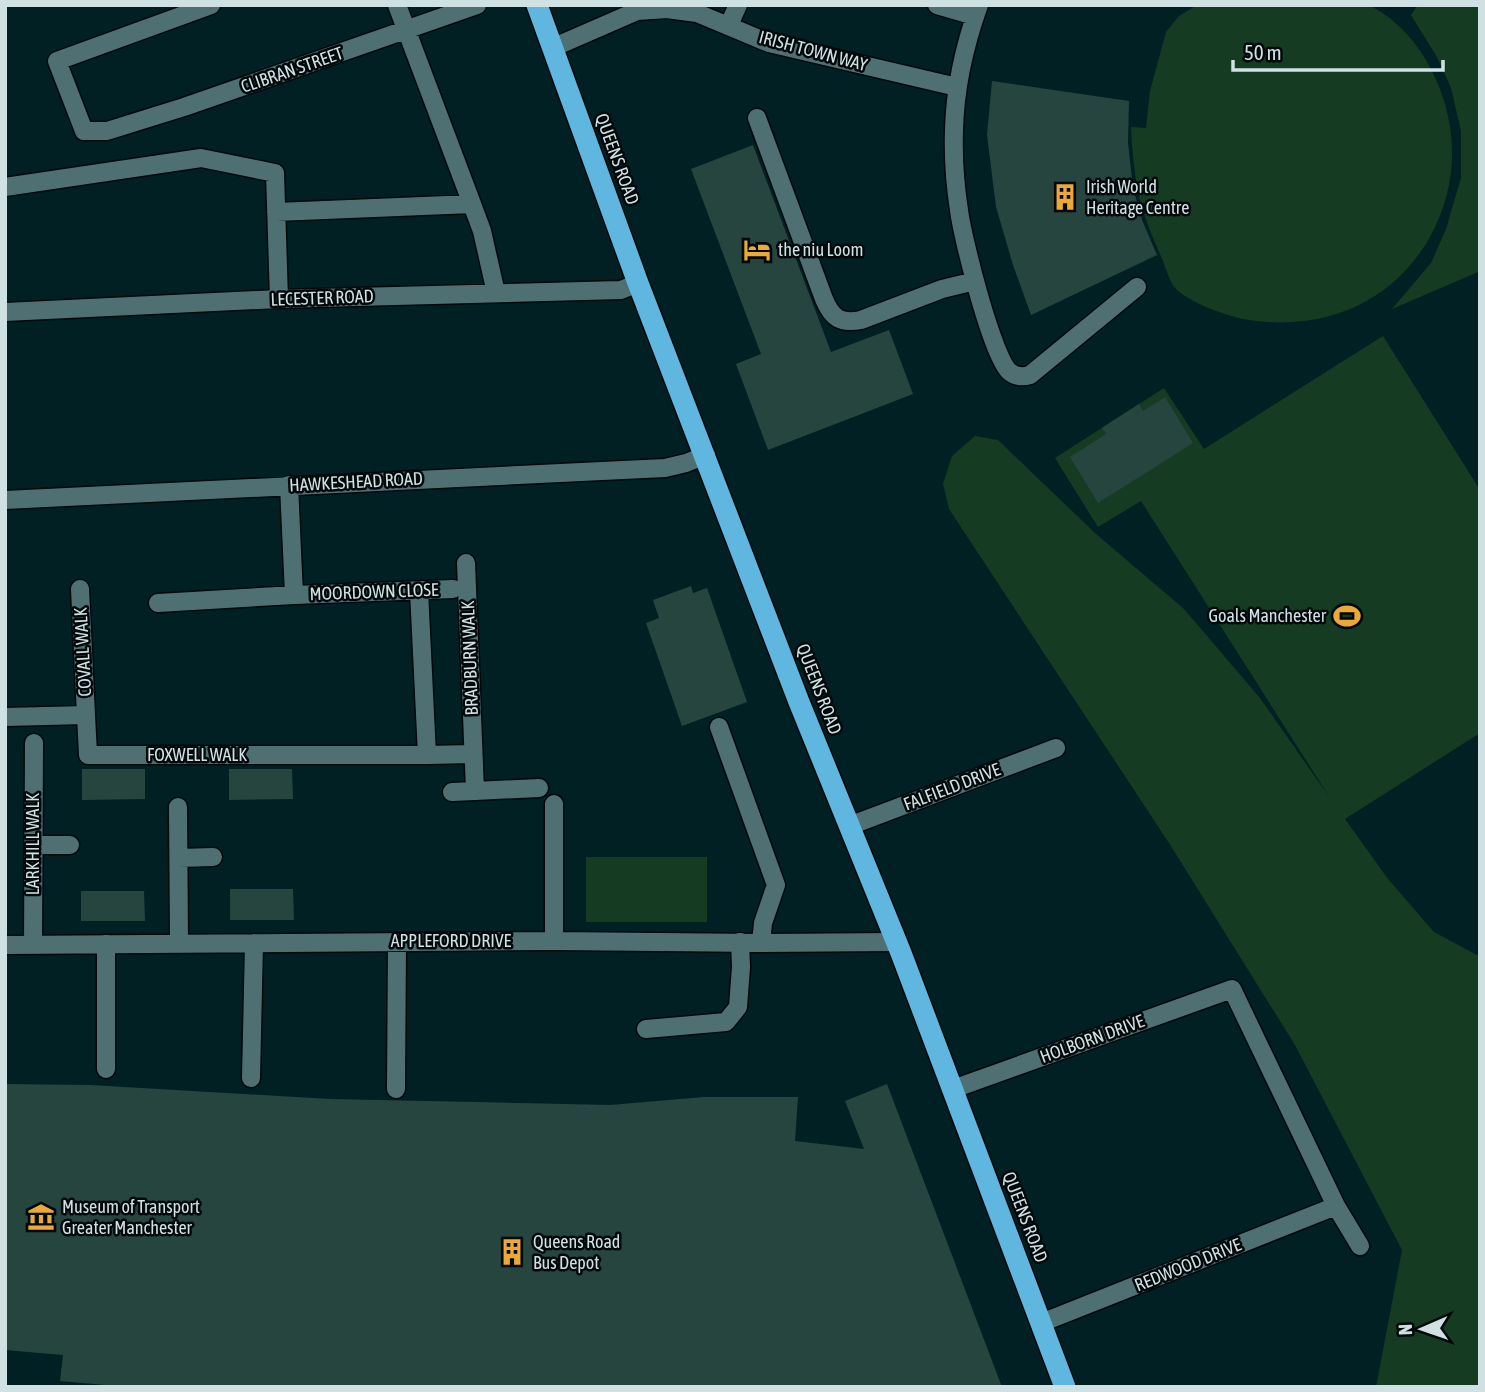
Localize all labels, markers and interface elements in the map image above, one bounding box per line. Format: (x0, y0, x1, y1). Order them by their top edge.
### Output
street label: IRISH TOWN WAY (757, 26, 870, 75)
scale bar (1233, 28, 1443, 72)
text: 50 m (1244, 40, 1282, 64)
street label: CLIBRAN STREET (238, 42, 346, 97)
street label: QUEENS ROAD (591, 110, 644, 207)
place label: Irish World Heritage Centre (1086, 176, 1189, 218)
building icon: Irish World Heritage Centre (1050, 182, 1080, 212)
hotel icon: the niu Loom (742, 235, 772, 265)
place label: the niu Loom (778, 239, 863, 260)
street label: LECESTER ROAD (270, 285, 374, 310)
street label: HAWKESHEAD ROAD (289, 468, 423, 495)
street label: MOORDOWN CLOSE (309, 579, 439, 604)
street label: BRADBURN WALK (457, 600, 482, 716)
sports icon: Goals Manchester (1332, 601, 1362, 631)
place label: Goals Manchester (1208, 605, 1327, 626)
street label: COVALL WALK (70, 607, 95, 697)
street label: QUEENS ROAD (793, 641, 846, 737)
street label: FOXWELL WALK (147, 744, 247, 765)
street label: FALFIELD DRIVE (901, 758, 1003, 815)
street label: LARKHILL WALK (22, 793, 43, 895)
street label: APPLEFORD DRIVE (391, 930, 512, 951)
street label: HOLBORN DRIVE (1037, 1010, 1147, 1067)
street label: QUEENS ROAD (999, 1169, 1052, 1265)
place label: Museum of Transport Greater Manchester (62, 1196, 200, 1238)
museum icon: Museum of Transport Greater Manchester (26, 1202, 56, 1232)
place label: Queens Road Bus Depot (533, 1231, 620, 1273)
street label: REDWOOD DRIVE (1131, 1233, 1245, 1295)
building icon: Queens Road Bus Depot (497, 1237, 527, 1267)
north arrow (1387, 1294, 1457, 1364)
text: N (1394, 1324, 1416, 1336)

